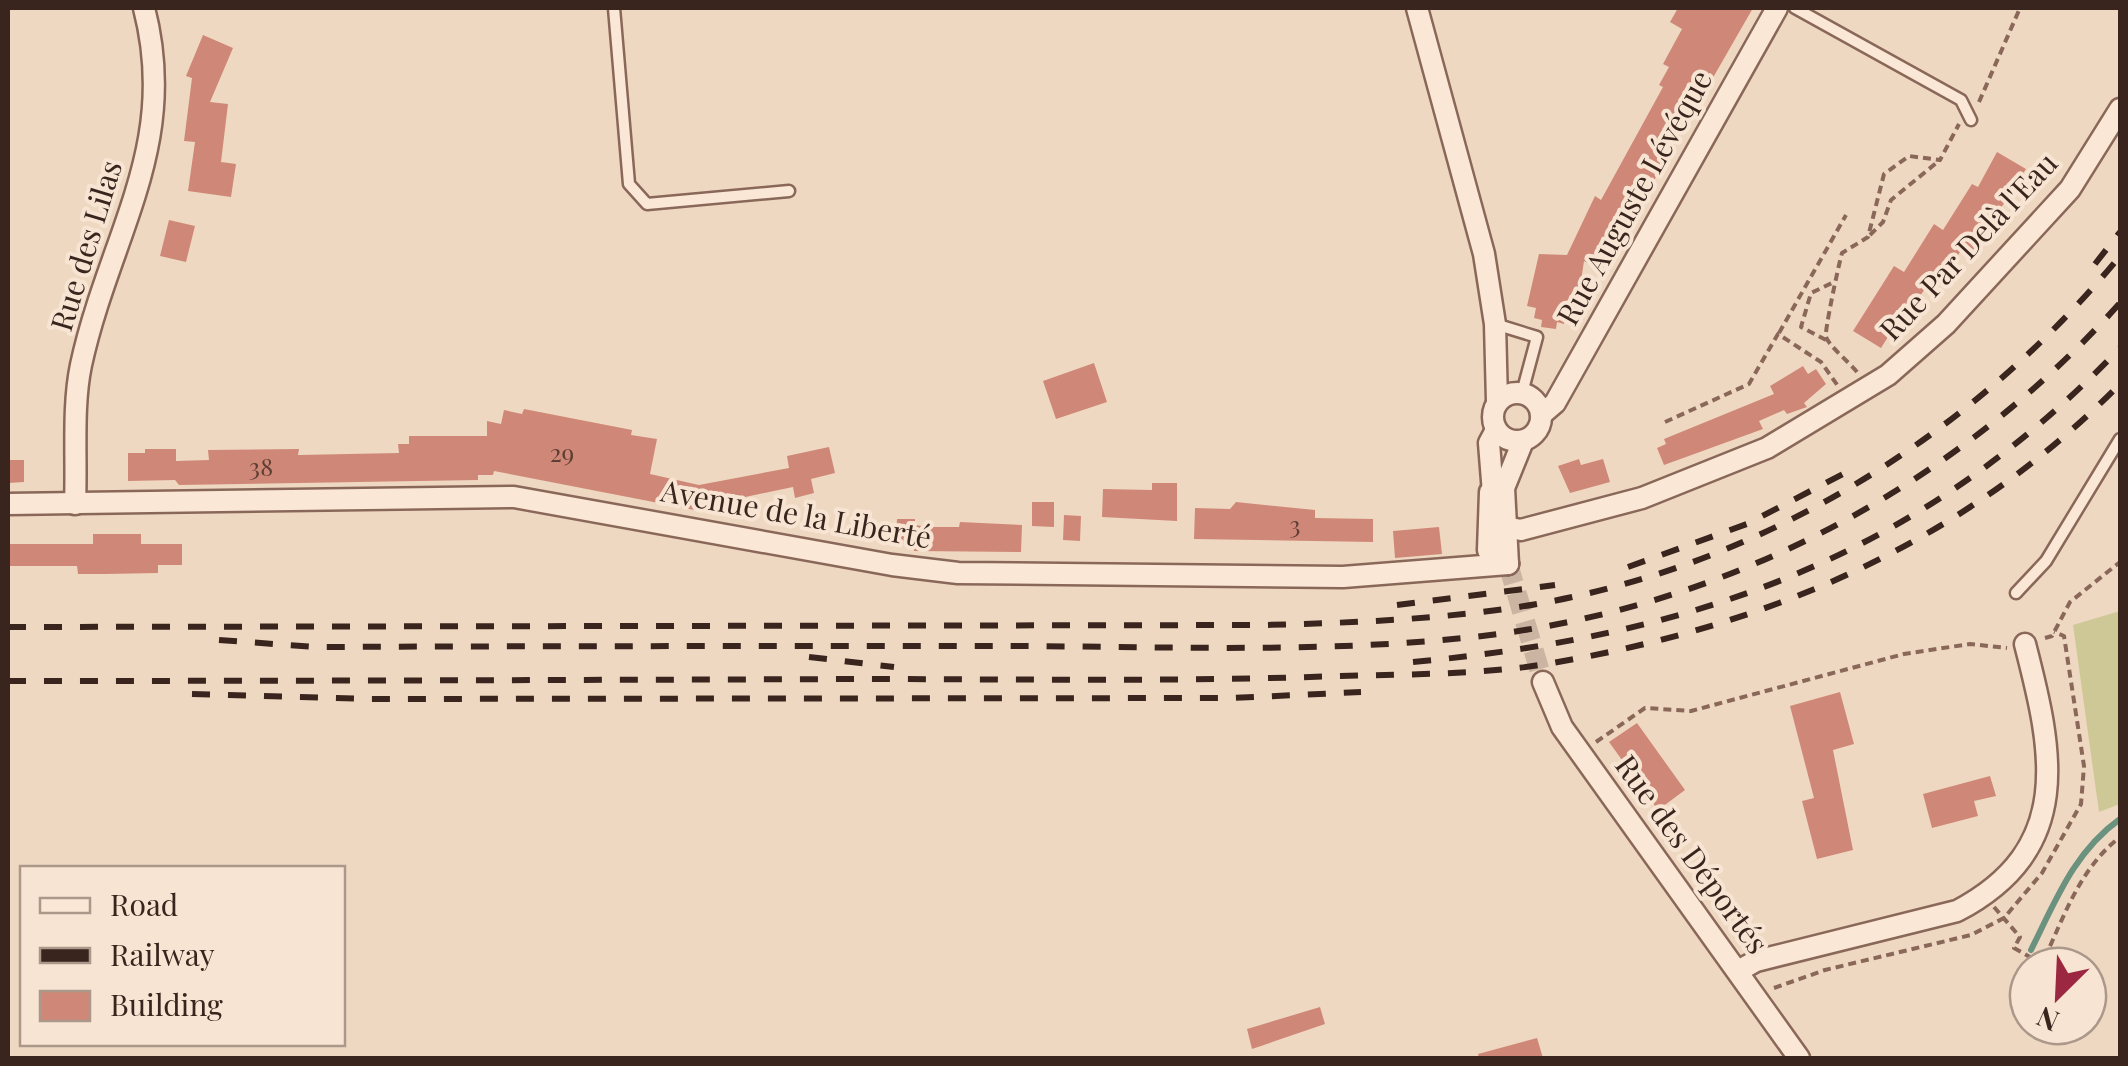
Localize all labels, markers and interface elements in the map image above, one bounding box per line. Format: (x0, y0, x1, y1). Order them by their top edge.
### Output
street label: Rue Auguste Lévéque (1547, 62, 1720, 332)
street label: Rue Par Delà l'Eau (1870, 143, 2065, 348)
street label: Rue des Lilas (40, 155, 130, 336)
house number: 29 (550, 435, 574, 468)
house number: 38 (249, 449, 273, 482)
street label: Avenue de la Liberté (657, 469, 935, 557)
house number: 3 (1289, 507, 1301, 540)
street label: Rue des Déportés (1607, 746, 1778, 961)
legend (20, 866, 345, 1046)
text: Road (110, 884, 178, 924)
text: Railway (110, 934, 215, 974)
north arrow (2008, 946, 2108, 1046)
text: Building (110, 984, 223, 1024)
text: N (2030, 999, 2064, 1041)

